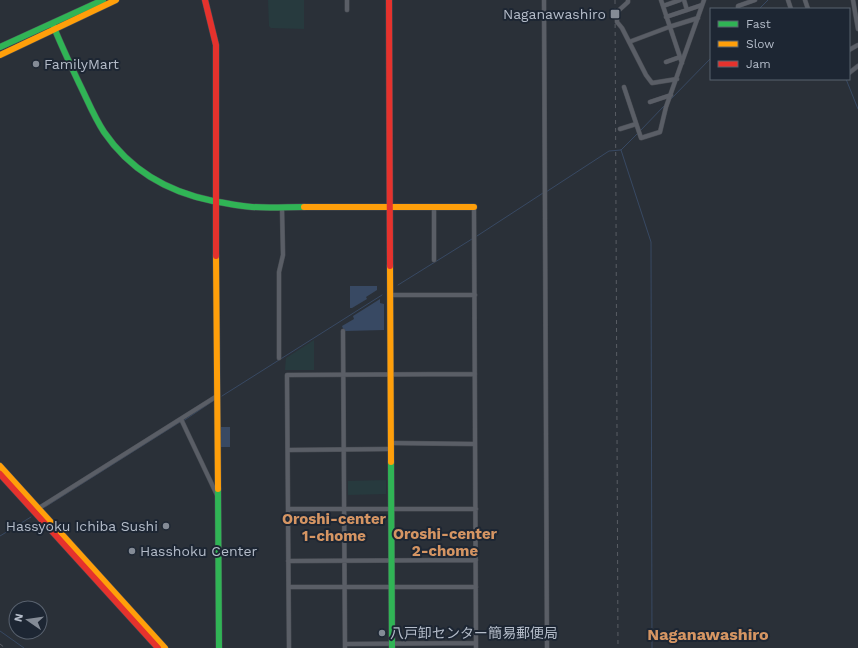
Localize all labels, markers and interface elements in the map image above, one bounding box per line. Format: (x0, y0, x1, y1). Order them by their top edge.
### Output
place label: Naganawashiro (503, 6, 606, 22)
marker: Naganawashiro (609, 8, 621, 20)
legend (710, 8, 850, 80)
text: Fast (746, 17, 771, 31)
text: Slow (746, 37, 774, 51)
place label: FamilyMart (44, 56, 119, 72)
text: Jam (746, 57, 771, 71)
marker: FamilyMart (31, 59, 41, 69)
district label: Oroshi-center 1-chome (282, 510, 387, 545)
place label: Hassyoku Ichiba Sushi (6, 518, 158, 534)
marker: Hassyoku Ichiba Sushi (161, 521, 171, 531)
district label: Oroshi-center 2-chome (393, 525, 498, 560)
place label: Hasshoku Center (140, 543, 257, 559)
marker: Hasshoku Center (127, 546, 137, 556)
north arrow (8, 600, 48, 640)
text: N (11, 612, 26, 623)
place label: 八戸卸センター簡易郵便局 (390, 625, 558, 641)
district label: Naganawashiro (647, 625, 769, 644)
marker: 八戸卸センター簡易郵便局 (377, 628, 387, 638)

